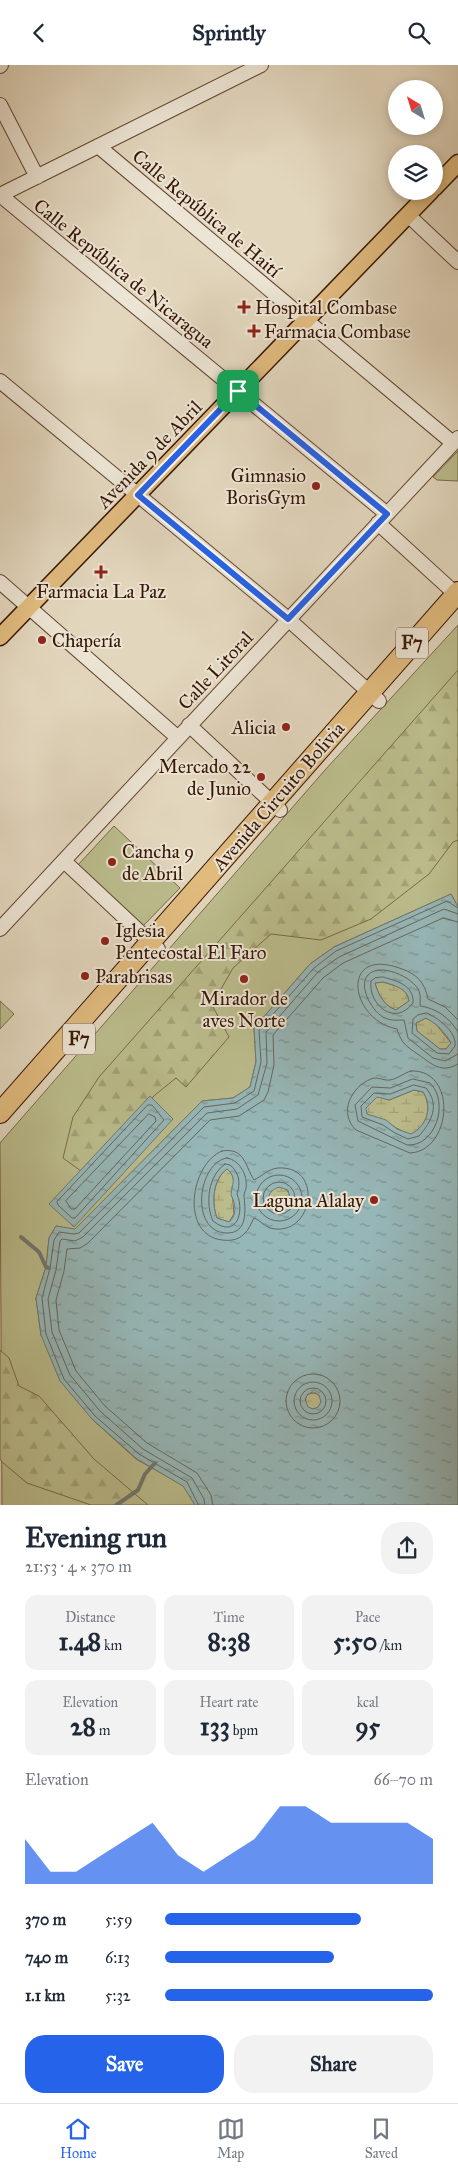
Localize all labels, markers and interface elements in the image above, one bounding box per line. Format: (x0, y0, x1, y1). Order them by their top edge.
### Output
icon: back (25, 19, 53, 47)
text: Sprintly (192, 19, 266, 46)
icon: search (405, 19, 433, 47)
north arrow (388, 80, 442, 135)
map controls (388, 80, 443, 200)
street label: Calle República de Haití (128, 145, 286, 283)
button: layers (388, 145, 443, 200)
street label: Calle República de Nicaragua (29, 194, 219, 354)
place label: Hospital Combase (255, 296, 397, 319)
marker: Hospital Combase (237, 300, 251, 314)
place label: Farmacia Combase (264, 320, 411, 343)
marker: Farmacia Combase (248, 325, 260, 337)
pin (217, 370, 259, 412)
icon: arrive (224, 377, 252, 405)
street label: Avenida 9 de Abril (91, 395, 207, 514)
place label: Gimnasio BorisGym (226, 464, 306, 509)
marker: Gimnasio BorisGym (310, 480, 322, 492)
marker: Farmacia La Paz (95, 566, 107, 578)
place label: Farmacia La Paz (36, 580, 166, 603)
street label: Calle Litoral (173, 626, 258, 714)
road number: F7 (396, 627, 428, 659)
place label: Chapería (52, 629, 122, 652)
marker: Chapería (36, 634, 48, 646)
street label: Avenida Circuito Bolivia (207, 716, 350, 876)
place label: Alicia (231, 716, 277, 739)
marker: Alicia (280, 721, 292, 733)
place label: Mercado 22 de Junio (159, 755, 252, 801)
marker: Mercado 22 de Junio (255, 771, 267, 783)
place label: Cancha 9 de Abril (122, 840, 194, 885)
marker: Cancha 9 de Abril (106, 856, 118, 868)
place label: Iglesia Pentecostal El Faro (115, 919, 267, 964)
marker: Iglesia Pentecostal El Faro (99, 935, 111, 947)
place label: Parabrisas (95, 965, 172, 988)
marker: Parabrisas (79, 970, 91, 982)
marker: Mirador de aves Norte (238, 973, 250, 985)
place label: Mirador de aves Norte (200, 987, 288, 1032)
road number: F7 (63, 1024, 95, 1055)
place label: Laguna Alalay (253, 1189, 365, 1213)
marker: Laguna Alalay (368, 1194, 380, 1206)
text: Evening run (25, 1520, 167, 1555)
button: share (381, 1522, 433, 1574)
text: 21:53 · 4 × 370 m (25, 1557, 132, 1576)
text: Distance (65, 1609, 115, 1626)
text: Time (213, 1609, 244, 1626)
text: Pace (355, 1609, 380, 1626)
text: 1.48 (58, 1626, 101, 1657)
text: 8:38 (208, 1626, 250, 1657)
text: 5:50 (333, 1626, 377, 1657)
text: km (101, 1637, 122, 1654)
text: /km (377, 1637, 402, 1654)
text: Elevation (63, 1694, 118, 1711)
text: Heart rate (200, 1694, 258, 1711)
text: kcal (357, 1694, 379, 1711)
text: 28 (70, 1711, 96, 1742)
text: 133 (200, 1711, 230, 1742)
text: 95 (355, 1711, 380, 1742)
text: m (96, 1722, 111, 1739)
text: bpm (230, 1722, 258, 1739)
text: Elevation (25, 1770, 89, 1789)
text: 66–70 m (373, 1770, 433, 1789)
text: 370 m (25, 1910, 66, 1929)
text: 5:59 (105, 1910, 133, 1929)
text: 740 m (25, 1948, 68, 1967)
text: 6:13 (105, 1948, 130, 1967)
text: 1.1 km (25, 1986, 65, 2005)
text: 5:32 (105, 1986, 131, 2005)
button: Save (25, 2035, 224, 2093)
button: Share (234, 2035, 433, 2093)
tab: Home (60, 2115, 97, 2162)
tab: Map (217, 2115, 245, 2162)
tab: Saved (365, 2115, 398, 2162)

